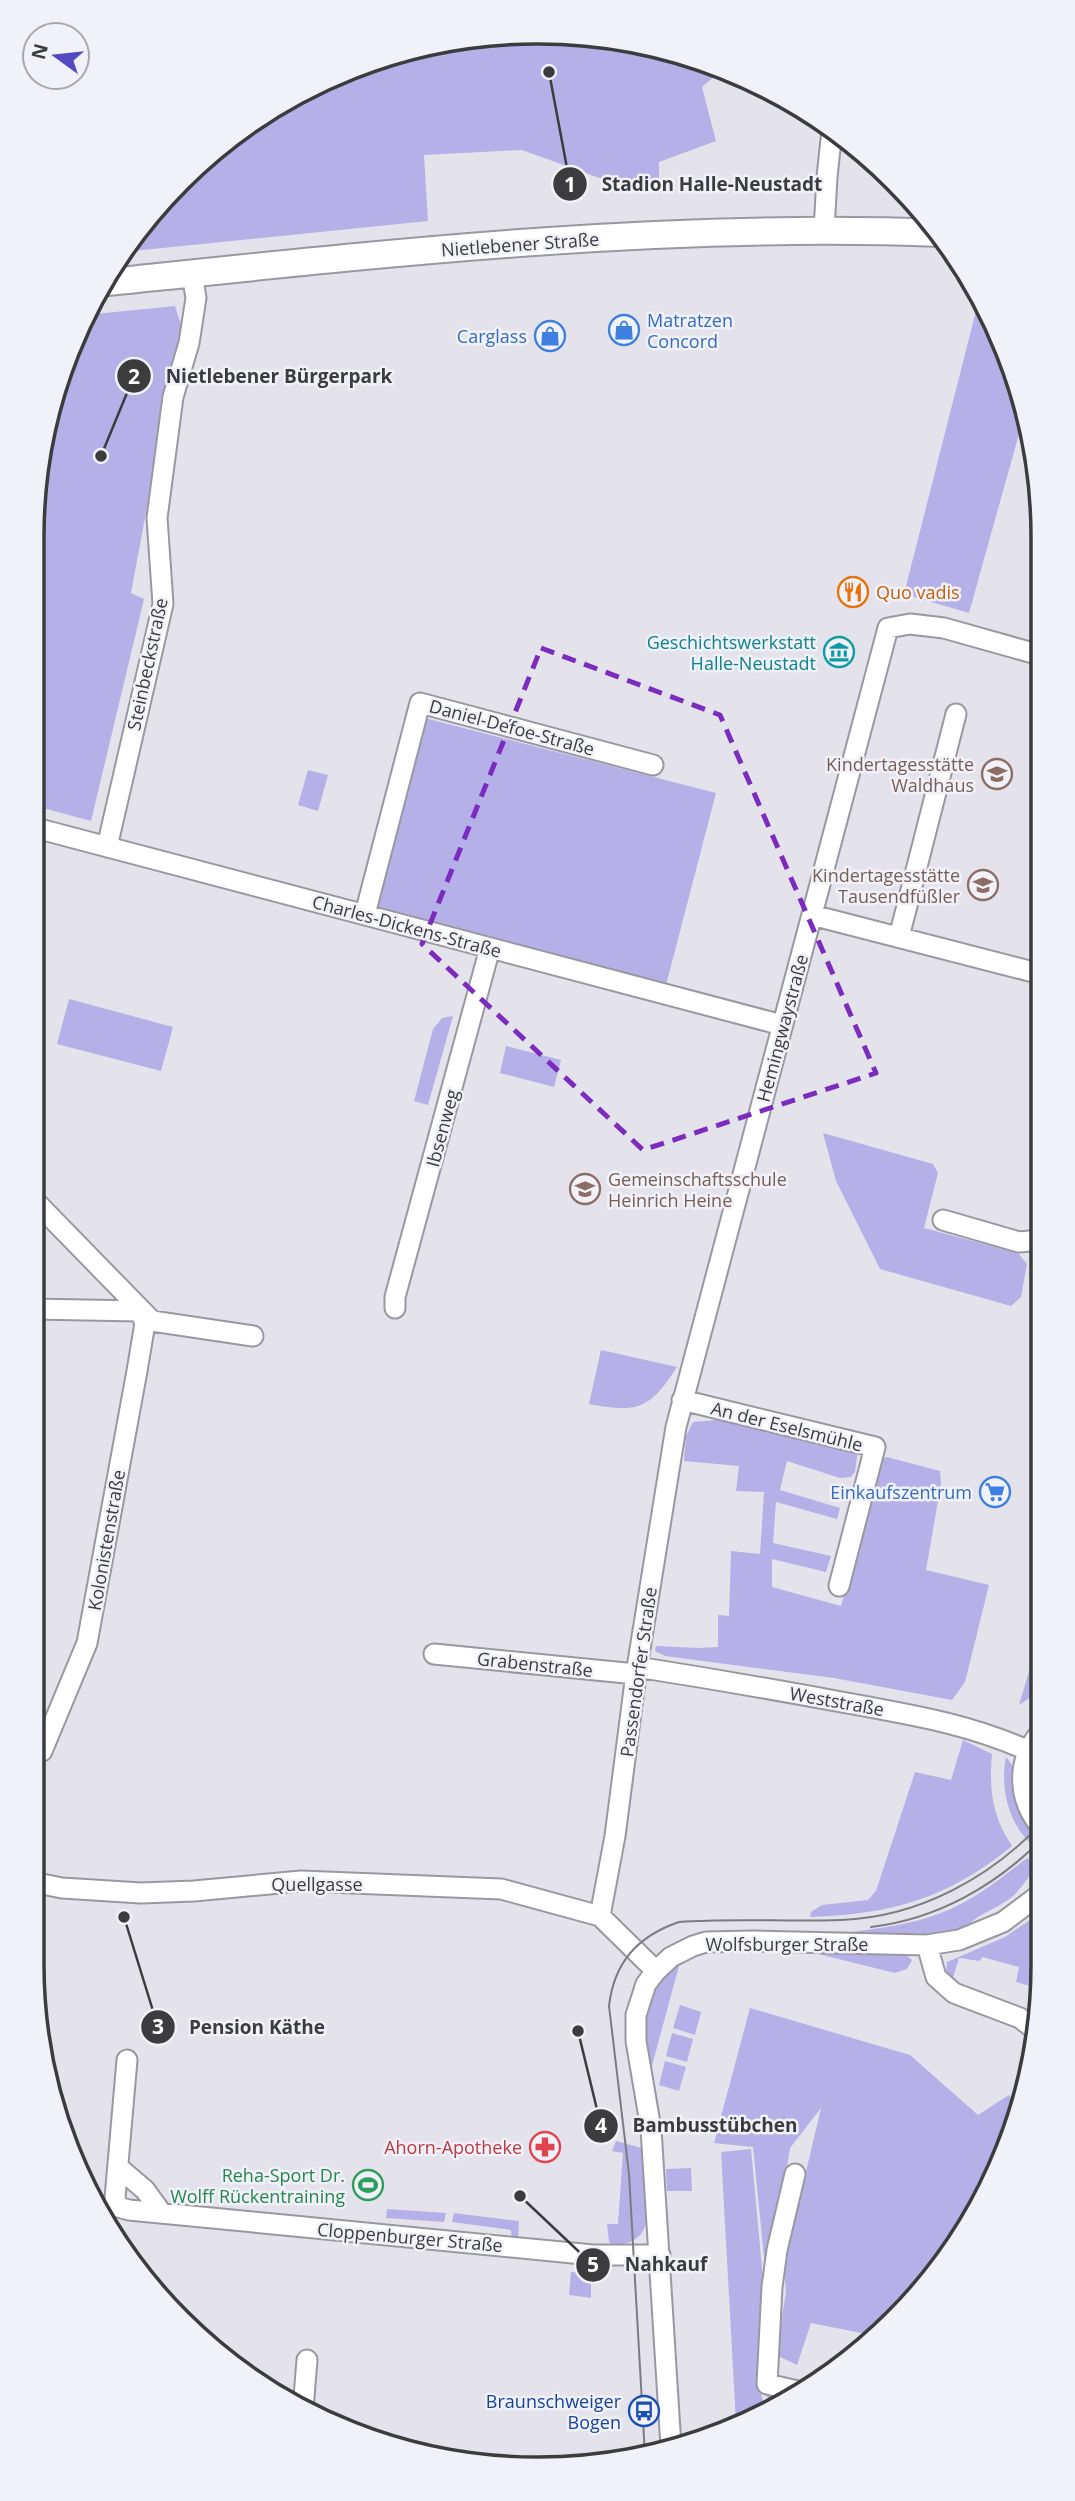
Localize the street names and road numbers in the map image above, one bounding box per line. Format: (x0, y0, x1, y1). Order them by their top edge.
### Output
street label: Nietlebener Straße (440, 226, 600, 262)
street label: Steinbeckstraße (121, 596, 173, 732)
street label: Daniel-Defoe-Straße (427, 693, 597, 761)
street label: Charles-Dickens-Straße (310, 889, 504, 963)
street label: Hemingwaystraße (751, 951, 813, 1105)
street label: Ibsenweg (420, 1086, 464, 1170)
street label: An der Eselsmühle (709, 1396, 865, 1456)
street label: Kolonistenstraße (82, 1468, 130, 1612)
street label: Passendorfer Straße (614, 1585, 662, 1759)
street label: Grabenstraße (476, 1646, 594, 1682)
street label: Weststraße (788, 1681, 886, 1721)
street label: Quellgasse (271, 1872, 363, 1896)
street label: Wolfsburger Straße (706, 1932, 868, 1956)
street label: Cloppenburger Straße (316, 2217, 504, 2257)

